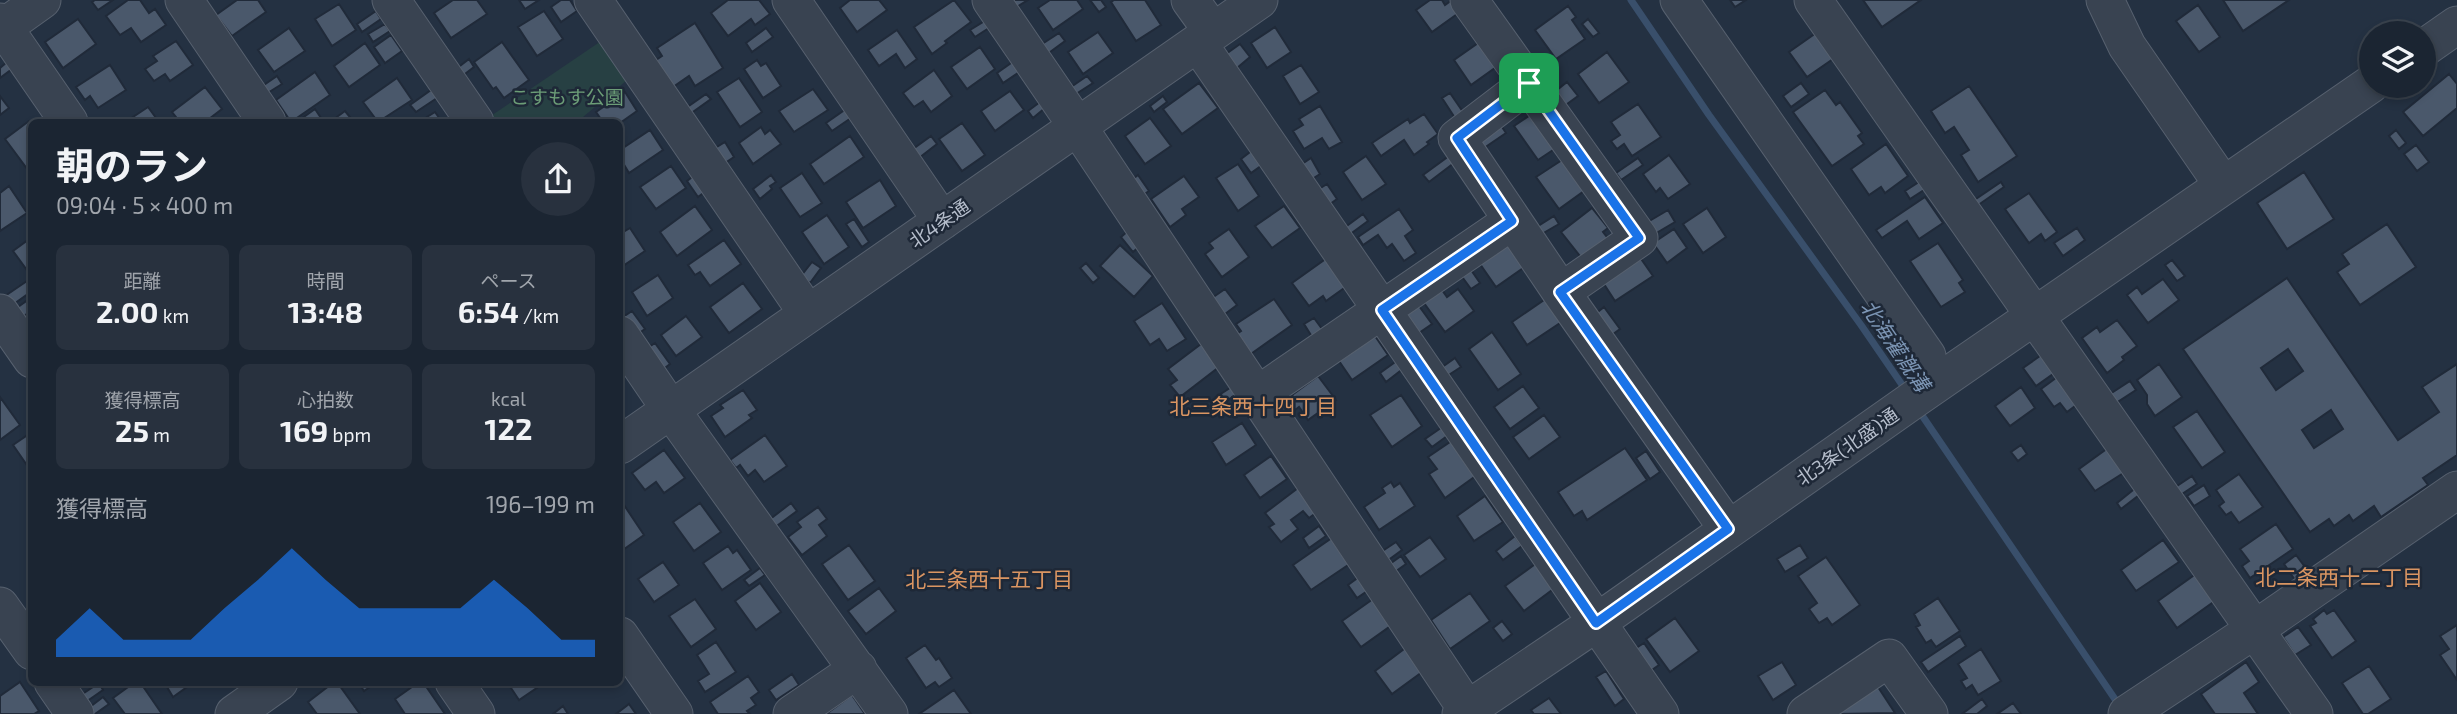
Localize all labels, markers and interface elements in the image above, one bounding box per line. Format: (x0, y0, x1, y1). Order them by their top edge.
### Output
map controls (2359, 21, 2436, 98)
button: layers (2359, 21, 2436, 98)
pin (1499, 53, 1559, 113)
icon: arrive (1510, 64, 1548, 102)
park label: こすもす公園 (510, 85, 624, 108)
text: 朝のラン (56, 142, 208, 188)
button: share (521, 142, 595, 216)
text: 09:04 · 5 × 400 m (56, 191, 233, 219)
street label: 北4条通 (904, 194, 974, 252)
text: 距離 (123, 269, 162, 292)
text: 時間 (306, 269, 345, 292)
text: ペース (480, 269, 537, 292)
text: 2.00 (96, 293, 159, 329)
text: 13:48 (288, 293, 363, 329)
text: 6:54 (458, 293, 519, 329)
water label: 北海灌漑溝 (1856, 294, 1937, 398)
text: km (159, 304, 189, 327)
text: /km (519, 304, 559, 327)
text: kcal (491, 387, 526, 410)
text: 獲得標高 (104, 388, 181, 411)
text: 心拍数 (297, 388, 354, 411)
district label: 北三条西十四丁目 (1169, 393, 1337, 418)
street label: 北3条(北盛)通 (1792, 402, 1902, 490)
text: 122 (485, 410, 532, 446)
text: 25 (115, 412, 149, 448)
text: 169 (280, 412, 328, 448)
text: m (149, 423, 170, 446)
text: bpm (328, 423, 371, 446)
text: 196–199 m (486, 490, 595, 518)
text: 獲得標高 (56, 494, 148, 522)
district label: 北二条西十二丁目 (2255, 564, 2423, 589)
district label: 北三条西十五丁目 (905, 566, 1073, 591)

